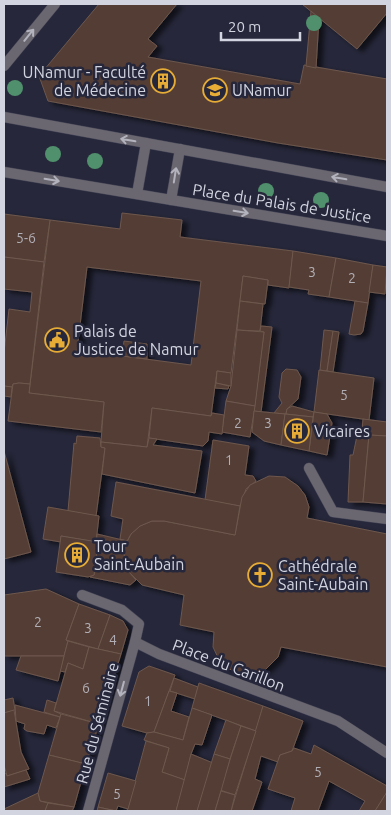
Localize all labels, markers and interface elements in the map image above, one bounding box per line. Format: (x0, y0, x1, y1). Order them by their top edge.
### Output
scale bar (221, 10, 300, 42)
text: 20 m (228, 18, 261, 35)
one-way arrow (24, 29, 35, 42)
place label: UNamur - Faculté de Médecine (23, 63, 146, 99)
building icon: UNamur - Faculté de Médecine (150, 68, 176, 94)
school or university icon: UNamur (202, 77, 228, 103)
place label: UNamur (232, 81, 292, 99)
one-way arrow (120, 134, 136, 144)
one-way arrow (171, 167, 181, 183)
one-way arrow (332, 173, 348, 183)
one-way arrow (43, 176, 59, 186)
street label: Place du Palais de Justice (191, 180, 373, 226)
one-way arrow (233, 207, 249, 217)
house number: 5-6 (16, 230, 36, 246)
house number: 3 (308, 264, 316, 280)
house number: 2 (348, 270, 356, 286)
place label: Palais de Justice de Namur (74, 322, 199, 358)
public building icon: Palais de Justice de Namur (44, 327, 70, 353)
house number: 5 (340, 387, 348, 403)
house number: 2 (234, 415, 242, 431)
house number: 3 (264, 415, 272, 431)
building icon: Vicaires (284, 418, 310, 444)
place label: Vicaires (314, 422, 370, 440)
house number: 1 (225, 452, 233, 468)
place label: Tour Saint-Aubain (94, 537, 184, 573)
building icon: Tour Saint-Aubain (64, 542, 90, 568)
place label: Cathédrale Saint-Aubain (278, 557, 368, 593)
church icon: Cathédrale Saint-Aubain (247, 562, 273, 588)
house number: 2 (34, 614, 42, 630)
house number: 3 (84, 620, 92, 636)
house number: 4 (109, 632, 117, 648)
street label: Place du Carillon (170, 635, 288, 695)
street label: Rue du Séminaire (72, 660, 122, 786)
house number: 6 (82, 680, 90, 696)
one-way arrow (116, 681, 126, 697)
house number: 1 (144, 693, 152, 709)
house number: 5 (314, 764, 322, 780)
house number: 5 (113, 786, 121, 802)

